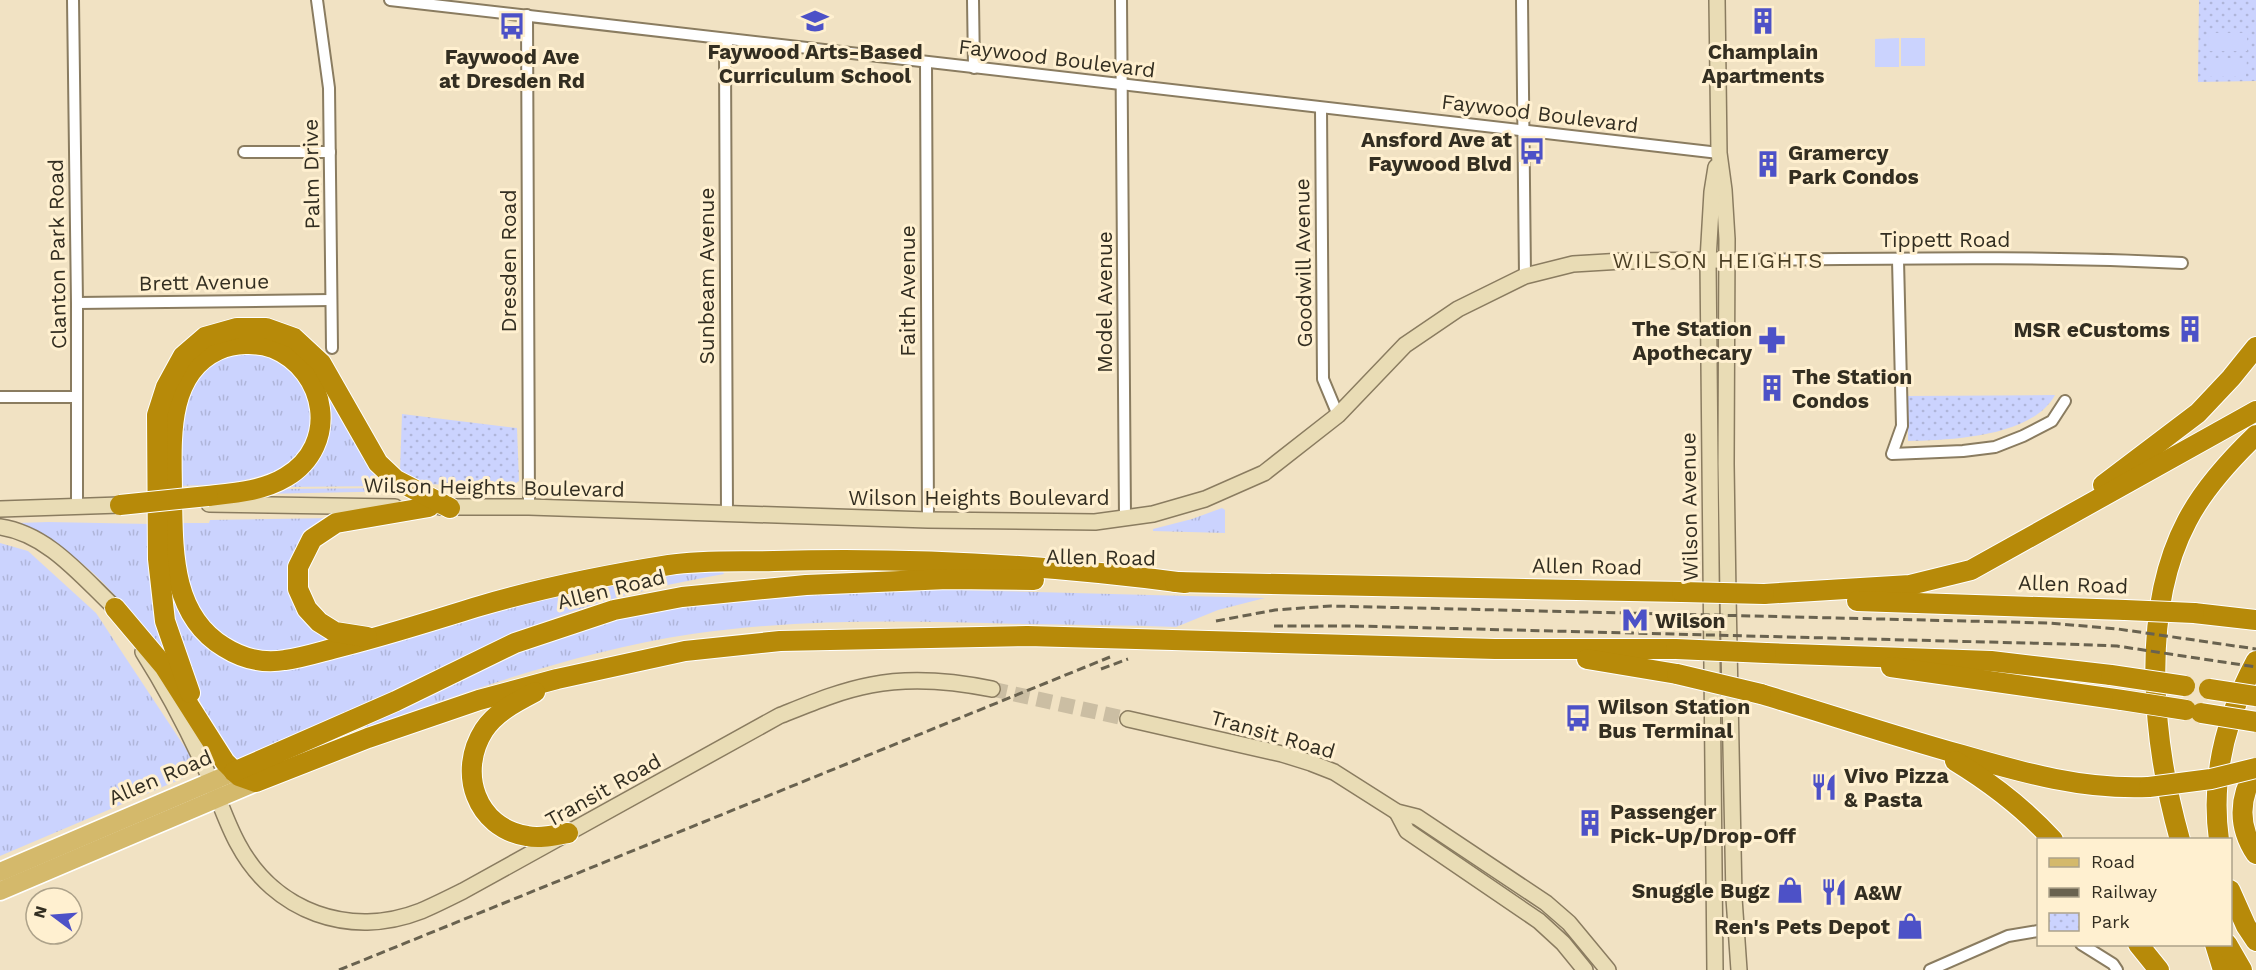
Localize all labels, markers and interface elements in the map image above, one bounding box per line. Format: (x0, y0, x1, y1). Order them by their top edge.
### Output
school or university icon: Faywood Arts-Based Curriculum School (800, 6, 830, 36)
building icon: Champlain Apartments (1748, 6, 1778, 36)
bus stop icon: Faywood Ave at Dresden Rd (497, 11, 527, 41)
street label: Faywood Boulevard (957, 34, 1157, 82)
place label: Faywood Arts-Based Curriculum School (707, 39, 923, 88)
place label: Champlain Apartments (1702, 39, 1824, 88)
place label: Faywood Ave at Dresden Rd (439, 44, 585, 93)
street label: Faywood Boulevard (1440, 89, 1640, 137)
street label: Palm Drive (298, 119, 324, 229)
place label: Ansford Ave at Faywood Blvd (1361, 127, 1512, 176)
bus stop icon: Ansford Ave at Faywood Blvd (1517, 136, 1547, 166)
place label: Gramercy Park Condos (1788, 140, 1919, 189)
building icon: Gramercy Park Condos (1753, 149, 1783, 179)
street label: Clanton Park Road (43, 159, 71, 349)
street label: Goodwill Avenue (1289, 178, 1317, 348)
street label: Sunbeam Avenue (694, 187, 719, 365)
street label: Dresden Road (496, 189, 521, 333)
street label: Faith Avenue (895, 225, 920, 357)
street label: Tippett Road (1880, 227, 2010, 252)
street label: Model Avenue (1092, 231, 1117, 373)
district label: WILSON HEIGHTS (1612, 248, 1824, 273)
street label: Brett Avenue (138, 268, 270, 296)
building icon: MSR eCustoms (2175, 314, 2205, 344)
place label: The Station Apothecary (1632, 316, 1752, 365)
place label: MSR eCustoms (2014, 317, 2170, 342)
pharmacy icon: The Station Apothecary (1757, 325, 1787, 355)
place label: The Station Condos (1792, 364, 1912, 413)
building icon: The Station Condos (1757, 373, 1787, 403)
street label: Wilson Avenue (1675, 432, 1703, 582)
street label: Wilson Heights Boulevard (363, 472, 625, 502)
street label: Wilson Heights Boulevard (848, 485, 1110, 510)
street label: Allen Road (1046, 544, 1156, 570)
street label: Allen Road (1532, 553, 1642, 579)
street label: Allen Road (554, 564, 668, 614)
street label: Allen Road (2017, 570, 2129, 598)
metro station icon: Wilson (1620, 605, 1650, 635)
place label: Wilson (1655, 608, 1726, 633)
place label: Wilson Station Bus Terminal (1598, 694, 1750, 743)
bus stop icon: Wilson Station Bus Terminal (1563, 703, 1593, 733)
street label: Transit Road (1208, 704, 1338, 764)
street label: Allen Road (104, 744, 216, 810)
street label: Transit Road (541, 748, 665, 832)
place label: Vivo Pizza & Pasta (1844, 763, 1949, 812)
restaurant icon: Vivo Pizza & Pasta (1809, 772, 1839, 802)
place label: Passenger Pick-Up/Drop-Off (1610, 799, 1797, 848)
building icon: Passenger Pick-Up/Drop-Off (1575, 808, 1605, 838)
legend (2037, 838, 2232, 946)
text: Road (2091, 851, 2135, 872)
shop icon: Snuggle Bugz (1775, 875, 1805, 905)
restaurant icon: A&W (1819, 877, 1849, 907)
place label: Snuggle Bugz (1632, 878, 1770, 903)
place label: A&W (1854, 880, 1902, 905)
text: Railway (2091, 881, 2158, 902)
north arrow (24, 886, 84, 946)
text: N (29, 904, 51, 920)
shop icon: Ren's Pets Depot (1895, 911, 1925, 941)
text: Park (2091, 911, 2130, 932)
place label: Ren's Pets Depot (1714, 914, 1890, 939)

